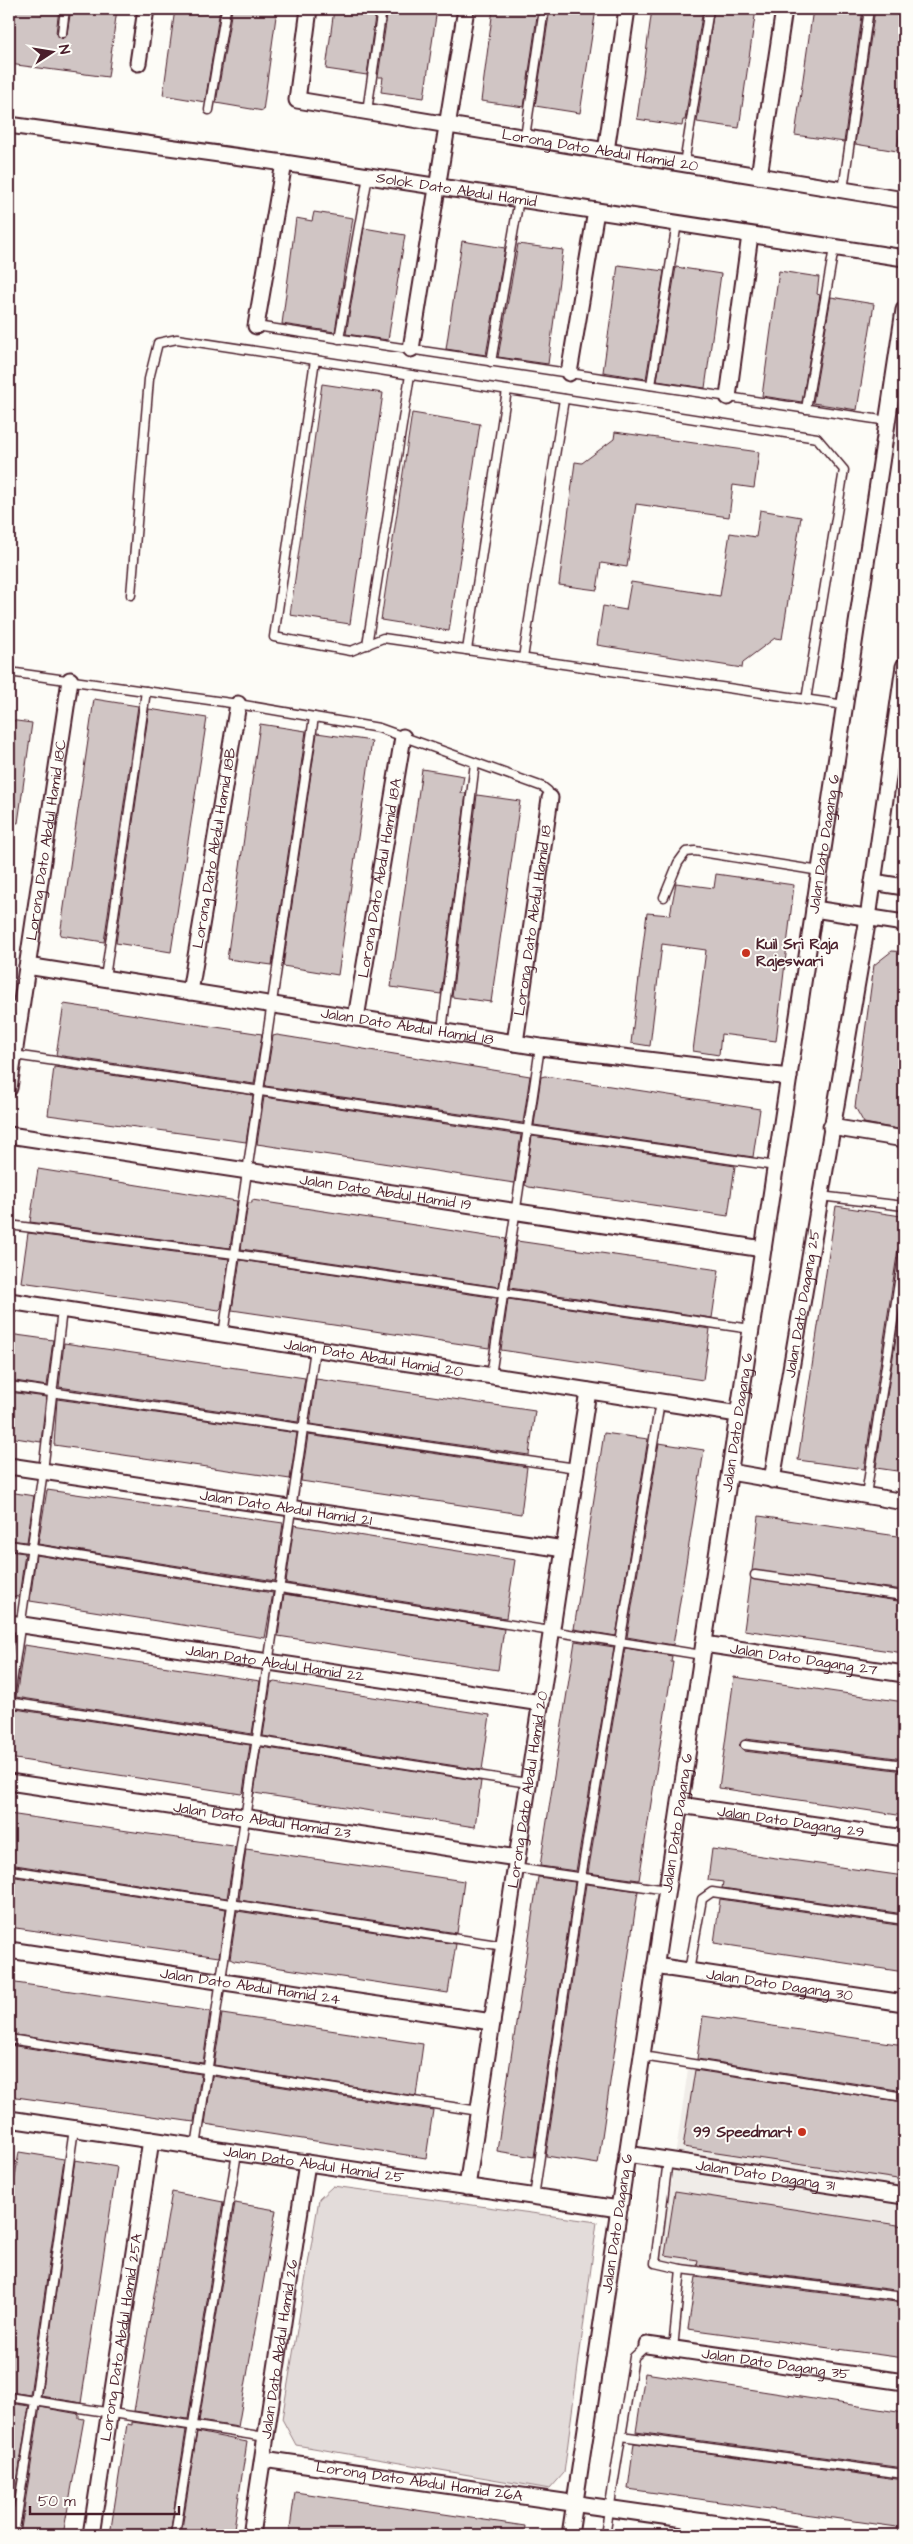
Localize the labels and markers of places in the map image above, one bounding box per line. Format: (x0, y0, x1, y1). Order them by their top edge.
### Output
place label: Kuil Sri Raja Rajeswari (756, 934, 839, 972)
marker: Kuil Sri Raja Rajeswari (740, 947, 752, 959)
place label: 99 Speedmart (693, 2122, 793, 2143)
marker: 99 Speedmart (796, 2126, 808, 2138)

